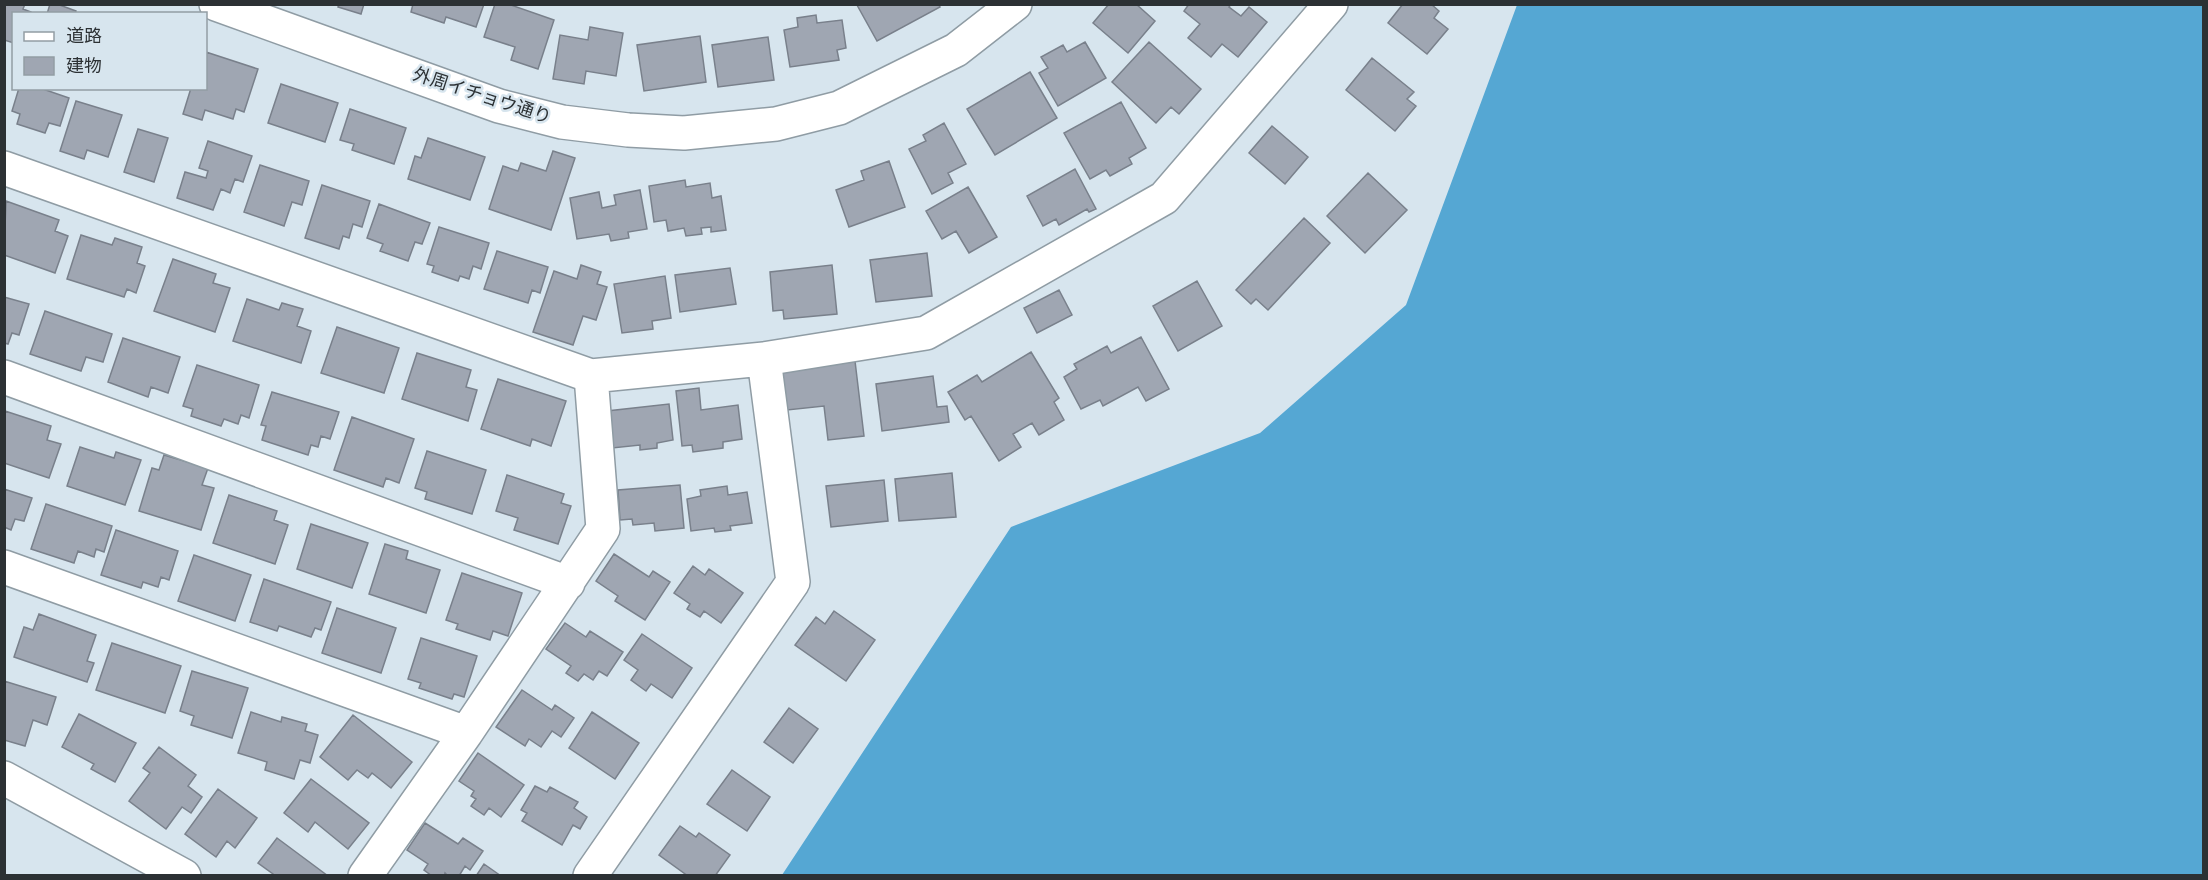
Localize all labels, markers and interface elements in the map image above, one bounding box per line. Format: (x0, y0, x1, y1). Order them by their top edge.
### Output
legend (12, 12, 207, 90)
text: 道路 (66, 24, 102, 49)
text: 建物 (66, 54, 102, 79)
street label: 外周イチョウ通り (410, 62, 554, 130)

